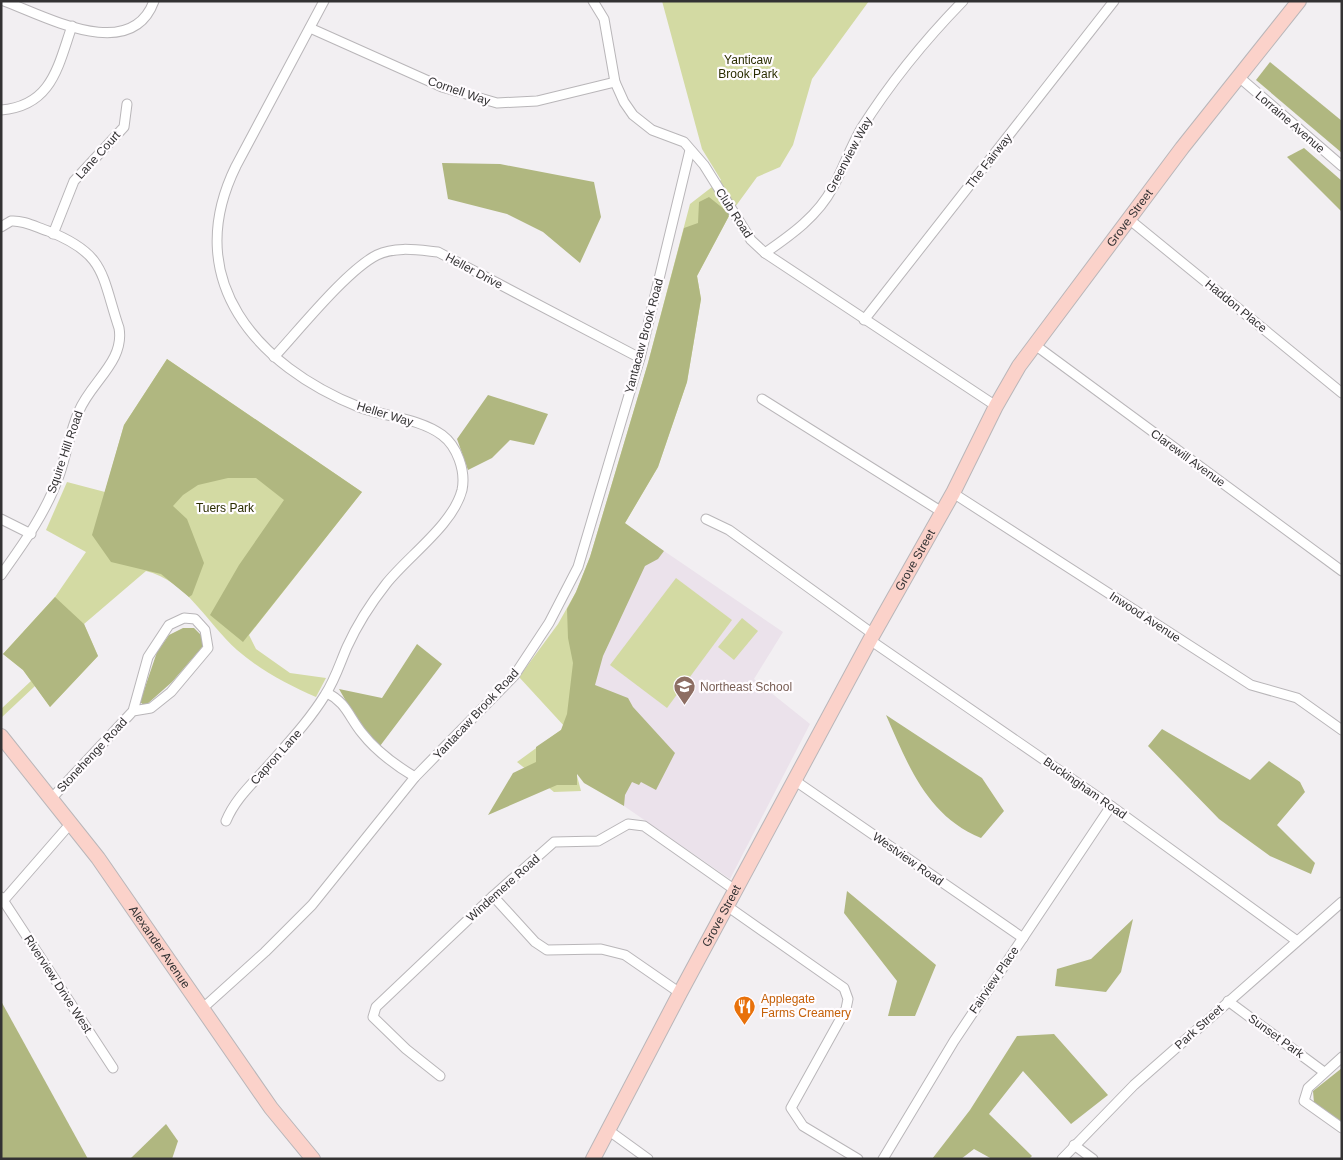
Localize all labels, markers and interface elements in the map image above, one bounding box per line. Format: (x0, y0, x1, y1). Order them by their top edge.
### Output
park label: Yanticaw Brook Park (718, 53, 779, 81)
street label: Cornell Way (426, 74, 492, 108)
street label: Lorraine Avenue (1253, 88, 1328, 156)
street label: Greenview Way (823, 115, 875, 195)
street label: Lane Court (73, 128, 124, 182)
street label: The Fairway (963, 131, 1015, 191)
street label: Club Road (713, 185, 755, 241)
street label: Grove Street (1104, 186, 1156, 250)
street label: Heller Drive (443, 250, 505, 292)
street label: Yantacaw Brook Road (622, 277, 666, 395)
street label: Haddon Place (1202, 277, 1270, 335)
street label: Heller Way (355, 399, 415, 429)
street label: Squire Hill Road (44, 409, 86, 495)
street label: Clarewill Avenue (1148, 426, 1228, 490)
park label: Tuers Park (196, 501, 255, 515)
street label: Grove Street (892, 526, 938, 593)
street label: Inwood Avenue (1107, 589, 1183, 645)
street label: Yantacaw Brook Road (430, 666, 522, 762)
school or university icon: Northeast School (672, 675, 696, 706)
place label: Northeast School (700, 680, 792, 694)
street label: Stonehenge Road (54, 715, 130, 795)
street label: Capron Lane (248, 726, 305, 787)
street label: Buckingham Road (1041, 754, 1129, 822)
street label: Westview Road (870, 829, 946, 889)
street label: Windemere Road (464, 852, 542, 924)
street label: Grove Street (699, 882, 744, 949)
street label: Alexander Avenue (126, 903, 193, 991)
street label: Riverview Drive West (21, 932, 95, 1036)
street label: Fairview Place (966, 943, 1022, 1016)
place label: Applegate Farms Creamery (761, 992, 851, 1020)
restaurant icon: Applegate Farms Creamery (733, 994, 757, 1025)
street label: Park Street (1172, 1001, 1226, 1052)
street label: Sunset Park (1245, 1011, 1307, 1061)

